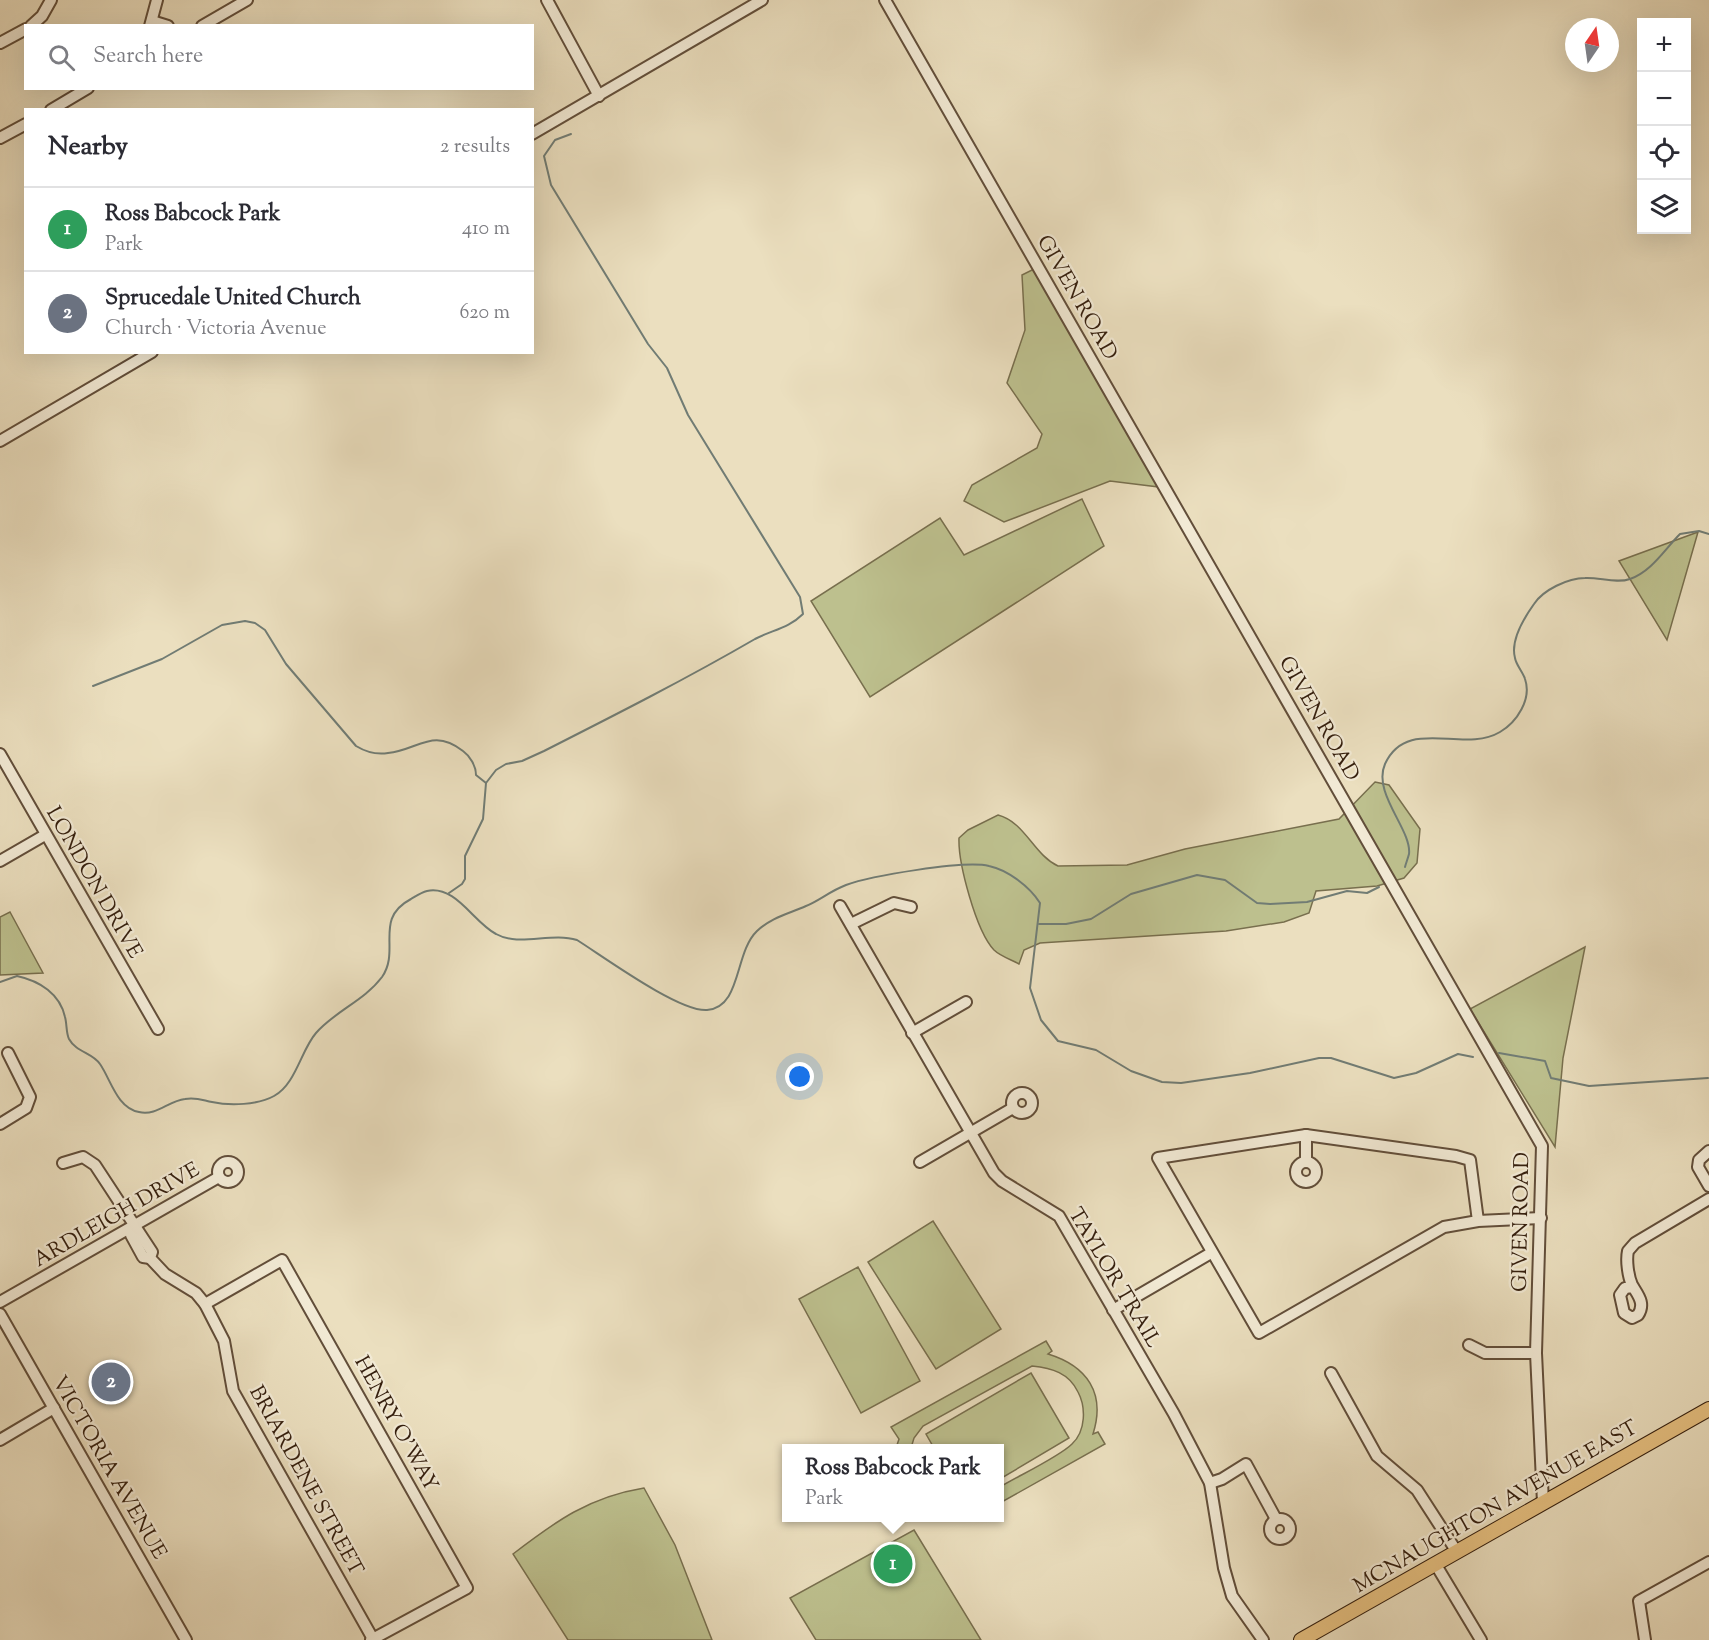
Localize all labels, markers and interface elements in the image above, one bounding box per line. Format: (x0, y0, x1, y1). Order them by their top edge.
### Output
north arrow (1565, 18, 1619, 72)
map controls (1637, 18, 1691, 234)
button: + (1637, 18, 1691, 72)
search box (24, 24, 534, 90)
icon: search (45, 41, 78, 74)
text: Search here (93, 41, 203, 73)
button: − (1637, 72, 1691, 126)
button: locate (1637, 126, 1691, 180)
text: Nearby (48, 129, 128, 166)
text: 2 results (440, 133, 510, 162)
button: layers (1637, 180, 1691, 234)
text: Ross Babcock Park (105, 199, 281, 231)
text: 1 (64, 215, 71, 244)
text: 410 m (462, 215, 510, 244)
street label: GIVEN ROAD (1028, 230, 1124, 366)
text: Park (105, 231, 143, 260)
text: Sprucedale United Church (105, 283, 361, 315)
text: 2 (63, 299, 72, 328)
text: 620 m (460, 299, 510, 328)
text: Church · Victoria Avenue (105, 315, 327, 344)
street label: GIVEN ROAD (1270, 651, 1366, 787)
street label: LONDON DRIVE (38, 802, 149, 965)
your location (785, 1062, 814, 1091)
street label: GIVEN ROAD (1506, 1152, 1538, 1292)
street label: ARDLEIGH DRIVE (28, 1156, 206, 1276)
street label: TAYLOR TRAIL (1060, 1202, 1167, 1354)
street label: HENRY O'WAY (346, 1351, 445, 1497)
pin: 2 (92, 1360, 130, 1404)
street label: VICTORIA AVENUE (43, 1371, 173, 1566)
street label: BRIARDENE STREET (240, 1381, 370, 1582)
street label: MCNAUGHTON AVENUE EAST (1348, 1414, 1644, 1602)
popup (782, 1444, 1004, 1522)
text: Ross Babcock Park (805, 1453, 981, 1485)
text: Park (805, 1485, 843, 1514)
pin: 1 (874, 1542, 912, 1586)

